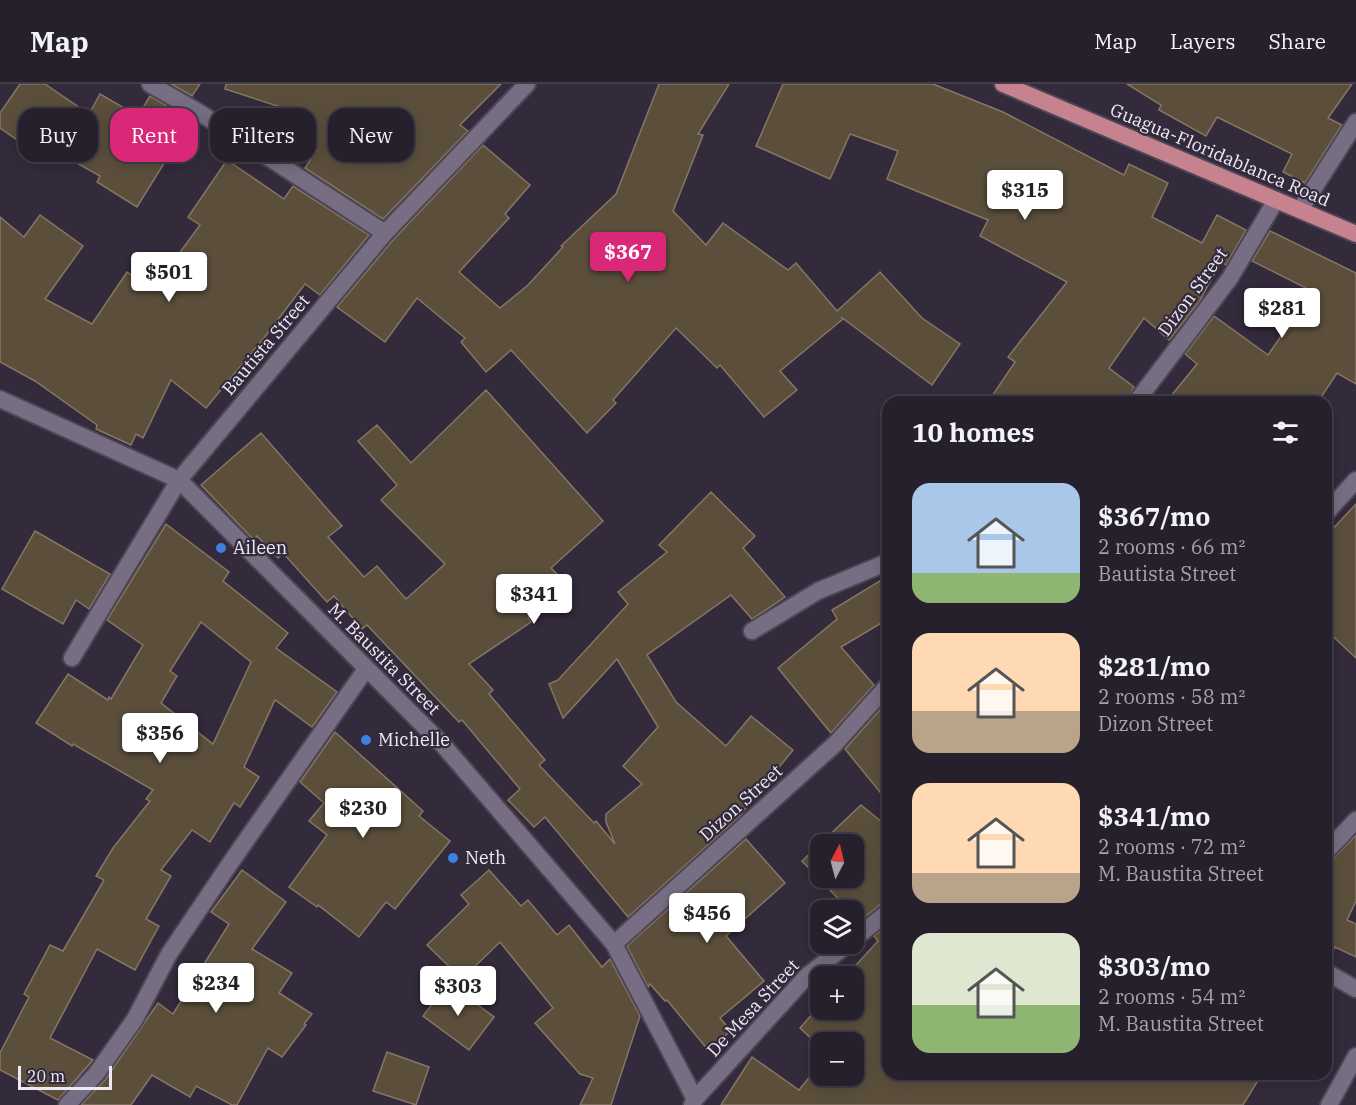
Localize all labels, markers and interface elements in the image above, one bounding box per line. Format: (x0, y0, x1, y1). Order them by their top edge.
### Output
text: Map (30, 23, 89, 60)
text: Map (1094, 27, 1137, 55)
text: Layers (1170, 27, 1236, 55)
text: Share (1269, 27, 1326, 55)
street label: Guagua-Floridablanca Road (1107, 98, 1334, 211)
chip: Buy (18, 108, 98, 162)
chip: Rent (110, 108, 198, 162)
chip: Filters (210, 108, 316, 162)
chip: New (328, 108, 414, 162)
pin: $315 (989, 170, 1061, 221)
text: $315 (1001, 176, 1049, 203)
pin: $367 (592, 232, 664, 283)
text: $367 (604, 238, 652, 265)
street label: Dizon Street (1153, 243, 1232, 340)
pin: $501 (133, 252, 205, 303)
text: $501 (145, 258, 193, 285)
pin: $281 (1246, 288, 1318, 339)
street label: Bautista Street (217, 290, 314, 400)
text: $281 (1258, 294, 1306, 321)
text: 10 homes (912, 415, 1034, 449)
icon: filters (1269, 416, 1302, 449)
text: $367/mo (1098, 499, 1210, 533)
icon: home (960, 507, 1032, 579)
text: 2 rooms · 66 m² (1098, 533, 1245, 560)
place label: Aileen (233, 536, 287, 559)
marker: Aileen (214, 541, 228, 555)
text: Bautista Street (1098, 560, 1236, 587)
pin: $341 (498, 574, 570, 625)
text: $341 (510, 580, 558, 607)
street label: M. Baustita Street (323, 598, 445, 720)
text: $281/mo (1098, 649, 1210, 683)
icon: home (960, 657, 1032, 729)
text: 2 rooms · 58 m² (1098, 683, 1245, 710)
text: Dizon Street (1098, 710, 1213, 737)
pin: $356 (124, 713, 196, 764)
text: $356 (136, 719, 184, 746)
place label: Michelle (378, 728, 450, 751)
marker: Michelle (359, 733, 373, 747)
street label: Dizon Street (694, 759, 787, 846)
pin: $230 (327, 788, 399, 839)
text: $230 (339, 794, 387, 821)
text: $341/mo (1098, 799, 1210, 833)
icon: home (960, 807, 1032, 879)
text: 2 rooms · 72 m² (1098, 833, 1245, 860)
north arrow (810, 834, 864, 888)
map controls (810, 834, 864, 1086)
place label: Neth (465, 846, 506, 869)
marker: Neth (446, 851, 460, 865)
text: M. Baustita Street (1098, 860, 1264, 887)
pin: $456 (671, 893, 743, 944)
text: $456 (683, 899, 731, 926)
button: layers (810, 900, 864, 954)
text: $303/mo (1098, 949, 1210, 983)
street label: De Mesa Street (702, 954, 804, 1061)
icon: home (960, 957, 1032, 1029)
pin: $234 (180, 963, 252, 1014)
pin: $303 (422, 966, 494, 1017)
button: + (810, 966, 864, 1020)
text: $234 (192, 969, 240, 996)
text: $303 (434, 972, 482, 999)
text: 2 rooms · 54 m² (1098, 983, 1245, 1010)
text: M. Baustita Street (1098, 1010, 1264, 1037)
button: − (810, 1032, 864, 1086)
scale bar (18, 1063, 112, 1090)
text: 20 m (27, 1066, 65, 1086)

